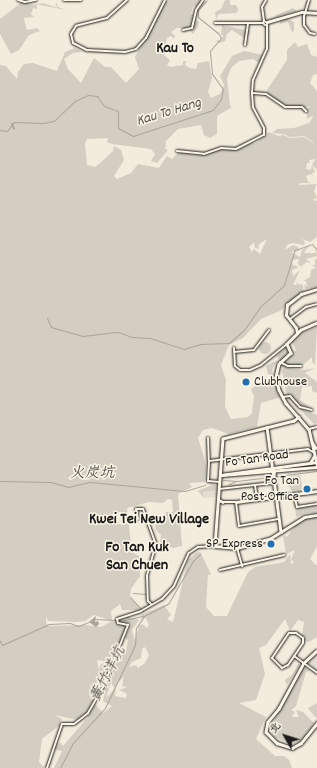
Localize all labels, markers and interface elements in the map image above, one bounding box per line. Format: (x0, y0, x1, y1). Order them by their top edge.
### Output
district label: Kau To (156, 39, 194, 59)
water label: Kau To Hang (134, 95, 204, 131)
place label: Clubhouse (254, 374, 307, 390)
marker: Clubhouse (241, 377, 251, 387)
street label: Fo Tan Road (224, 446, 290, 472)
water label: 火炭坑 (70, 466, 114, 484)
place label: Fo Tan Post Office (241, 473, 299, 506)
marker: Fo Tan Post Office (302, 484, 312, 494)
district label: Kwei Tei New Village (89, 510, 209, 530)
place label: SP Express (206, 536, 263, 552)
district label: Fo Tan Kuk San Chuen (105, 538, 169, 576)
marker: SP Express (266, 539, 276, 549)
water label: 黃竹洋坑 (87, 644, 131, 706)
north arrow (265, 716, 305, 756)
text: 北 (266, 719, 285, 738)

